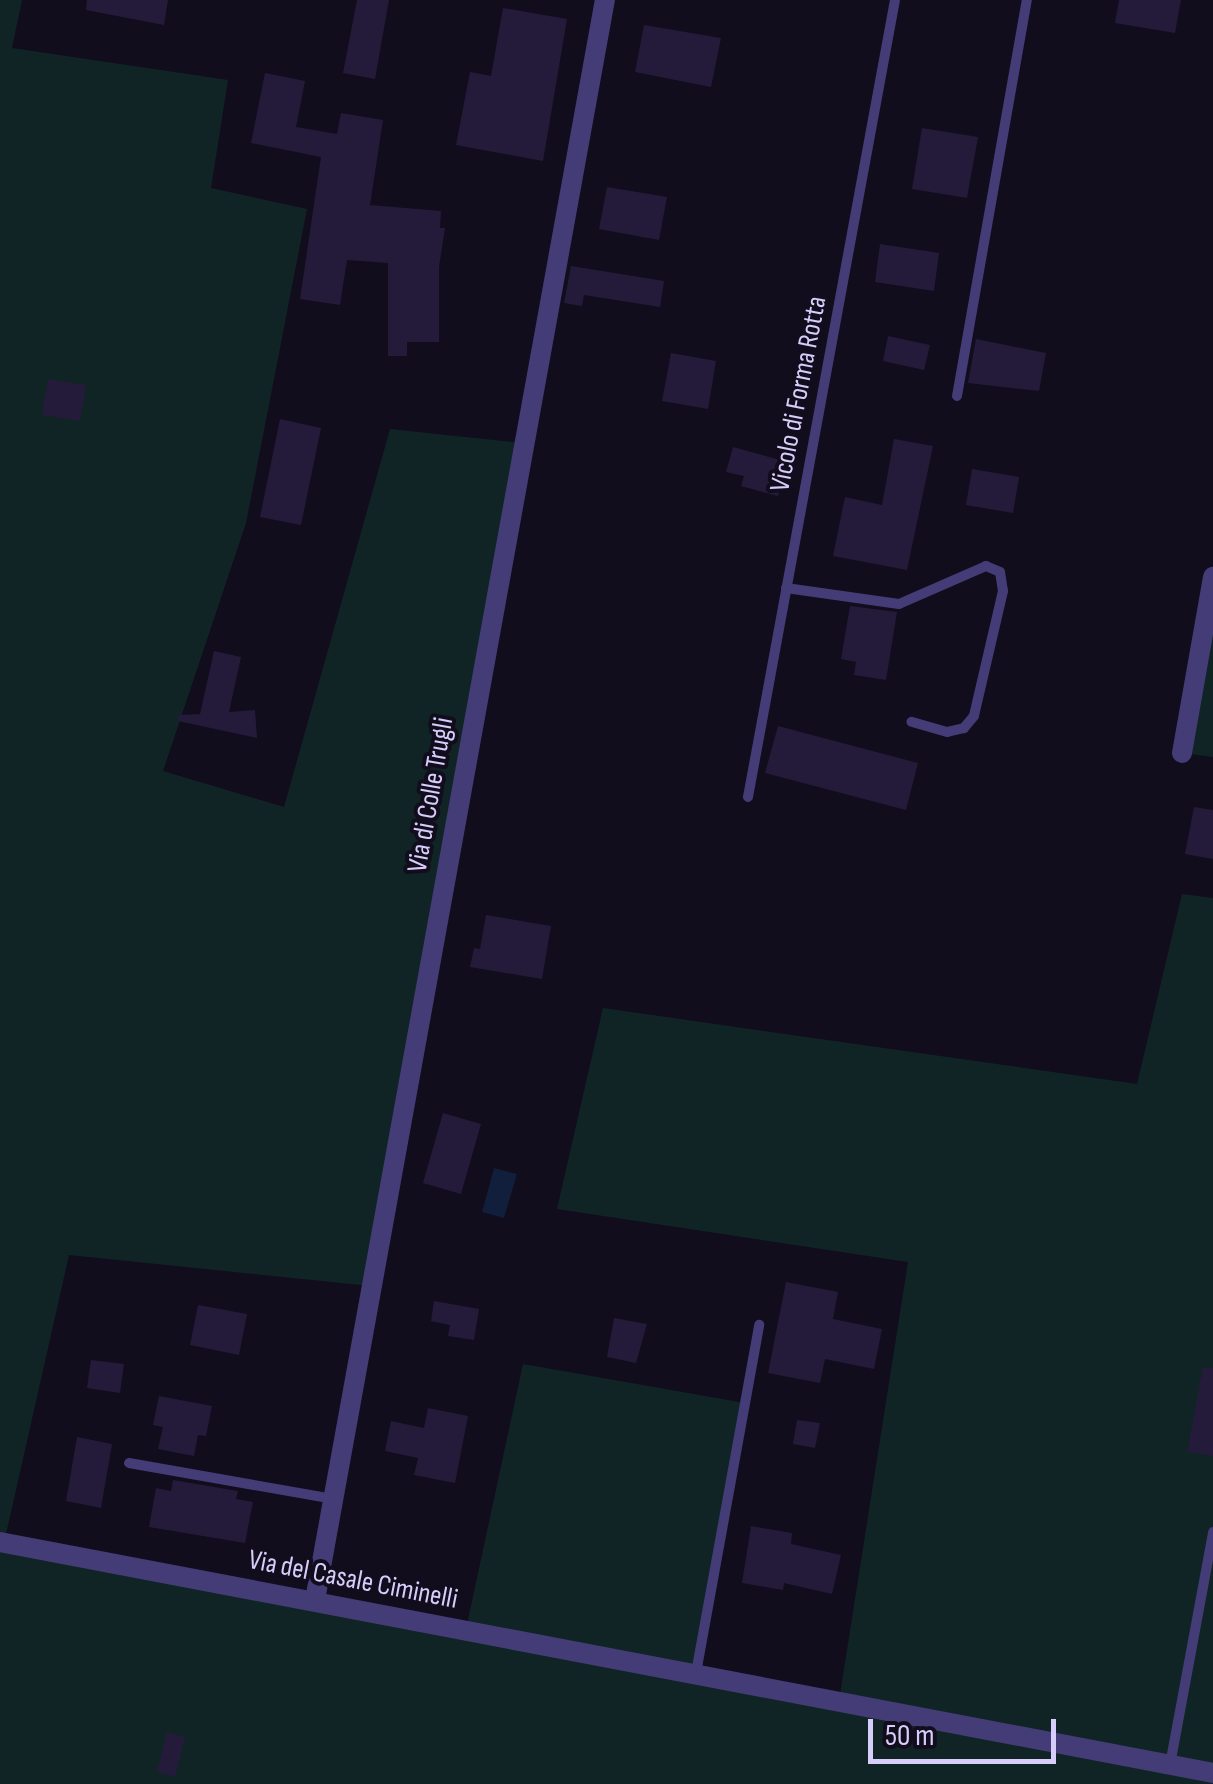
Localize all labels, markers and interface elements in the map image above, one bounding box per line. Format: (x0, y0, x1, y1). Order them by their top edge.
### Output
street label: Vicolo di Forma Rotta (764, 294, 834, 494)
street label: Via di Colle Trugli (401, 715, 461, 875)
street label: Via del Casale Ciminelli (245, 1543, 461, 1617)
scale bar (873, 1699, 1060, 1761)
text: 50 m (885, 1718, 934, 1754)

